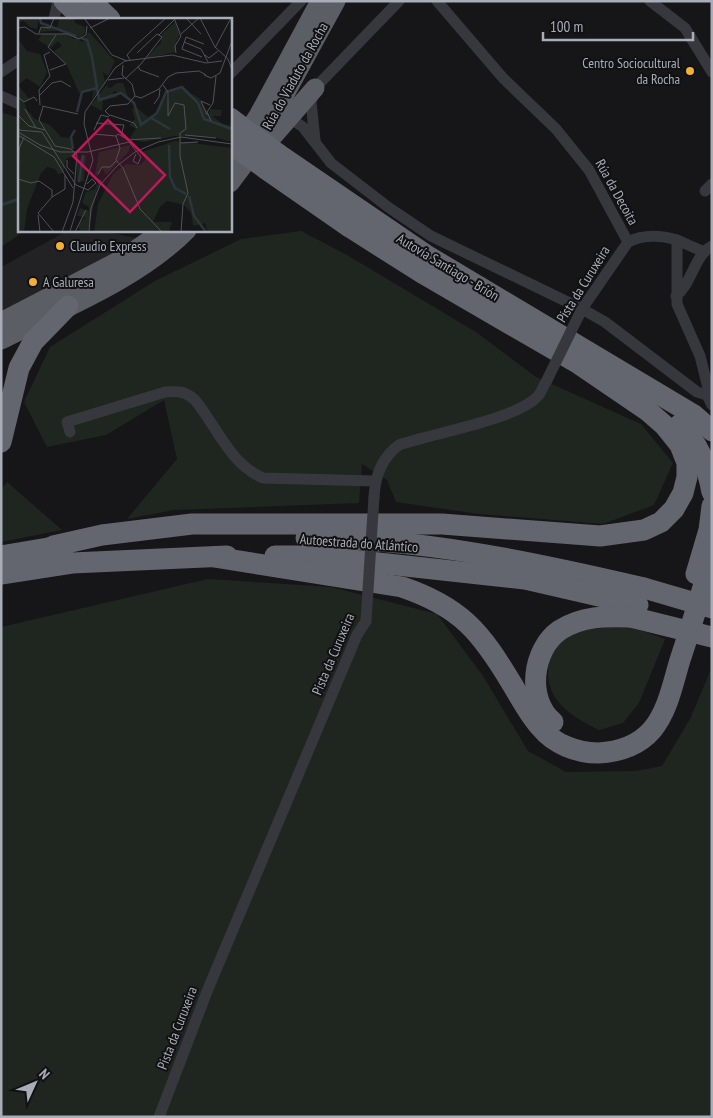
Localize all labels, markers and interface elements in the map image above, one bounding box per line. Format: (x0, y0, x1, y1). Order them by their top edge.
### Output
scale bar (543, 10, 693, 42)
text: 100 m (550, 17, 583, 36)
inset map (18, 18, 231, 231)
street label: Rúa do Viaduto da Rocha (258, 19, 332, 133)
place label: Centro Sociocultural da Rocha (582, 54, 681, 88)
marker: Centro Sociocultural da Rocha (684, 65, 696, 77)
street label: Rúa da Decoita (592, 156, 642, 228)
street label: Autovía Santiago - Brión (394, 229, 502, 305)
place label: Claudio Express (70, 237, 147, 255)
marker: Claudio Express (54, 240, 66, 252)
street label: Pista da Curuxeira (552, 242, 614, 326)
place label: A Galuresa (43, 273, 94, 291)
marker: A Galuresa (27, 276, 39, 288)
street label: Autoestrada do Atlántico (299, 530, 419, 556)
street label: Pista da Curuxeira (308, 610, 358, 698)
street label: Pista da Curuxeira (153, 984, 201, 1072)
north arrow (10, 1058, 60, 1108)
text: N (35, 1065, 53, 1083)

